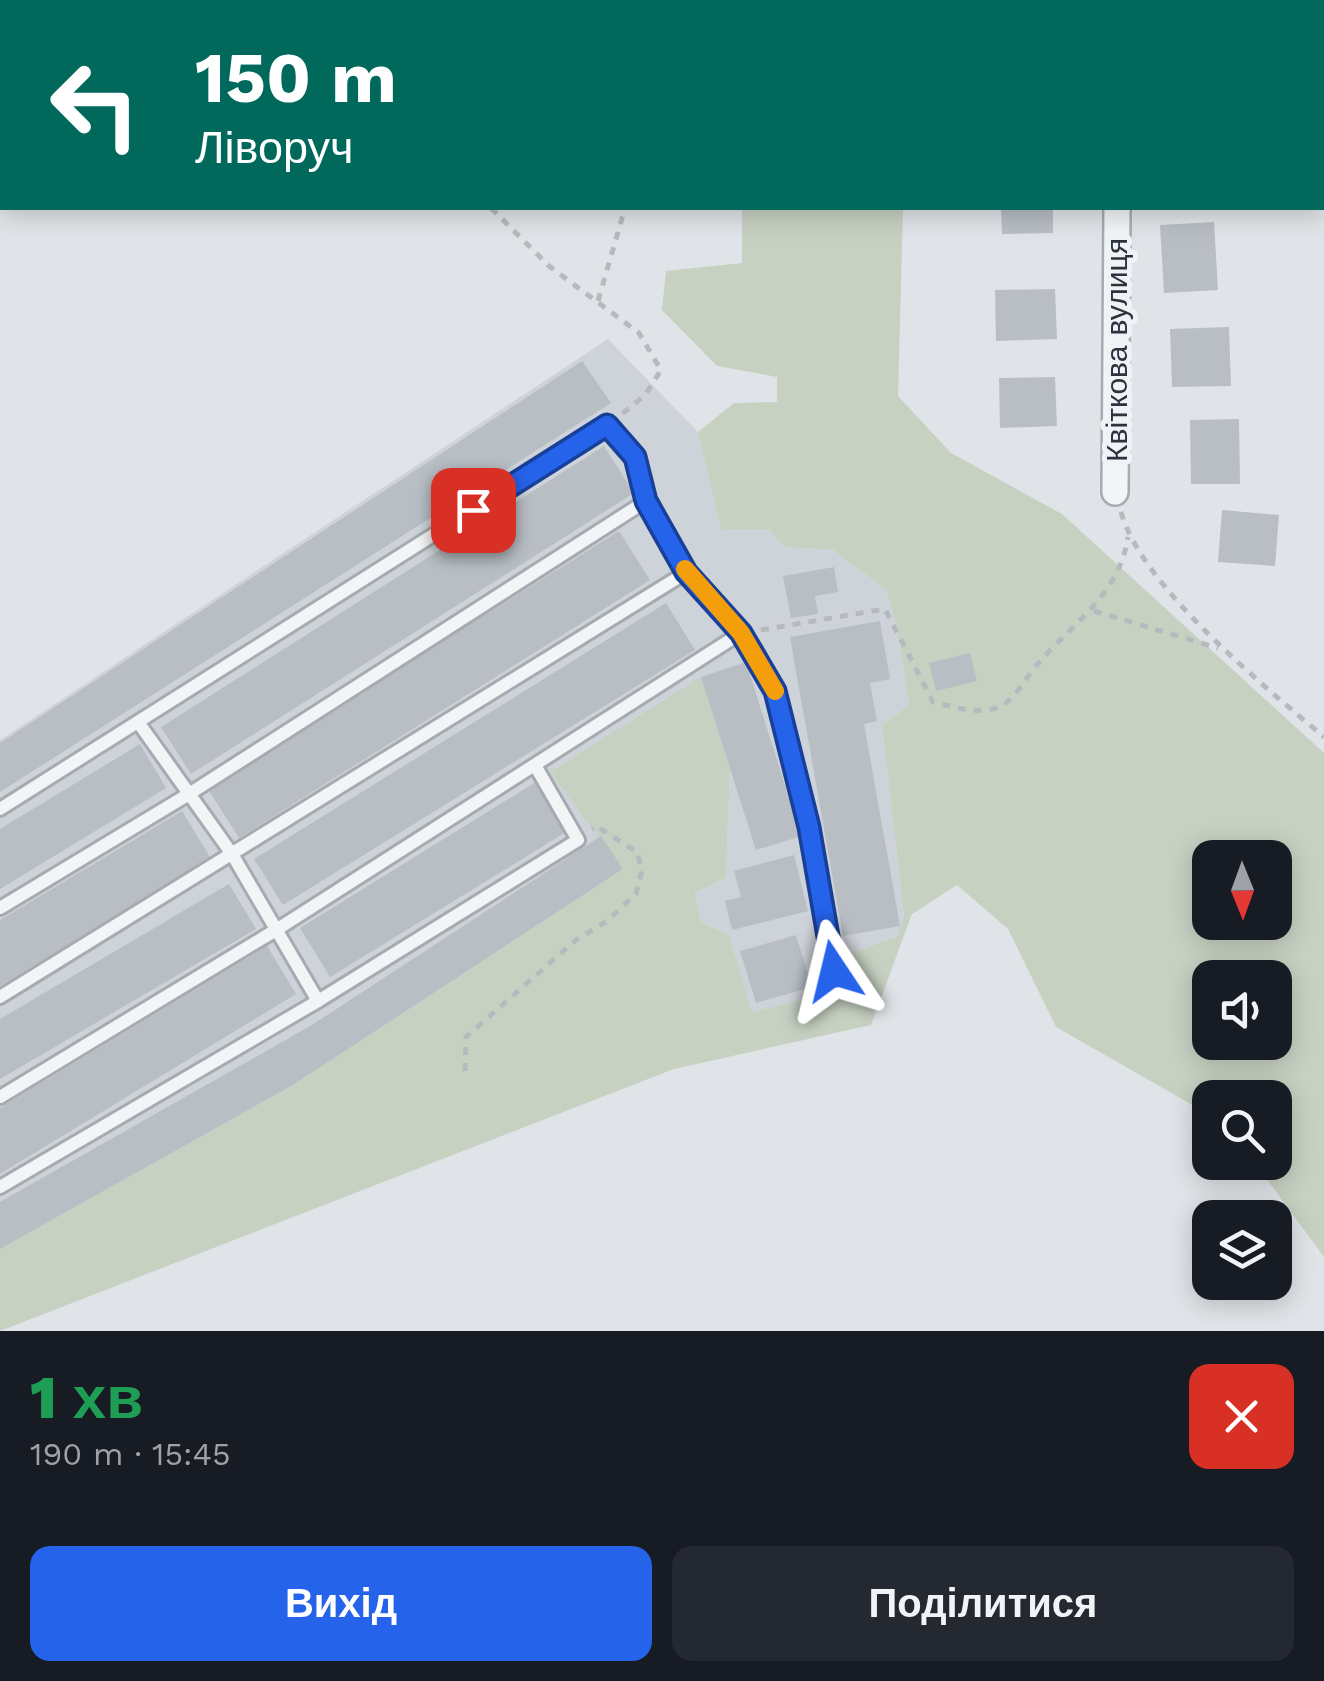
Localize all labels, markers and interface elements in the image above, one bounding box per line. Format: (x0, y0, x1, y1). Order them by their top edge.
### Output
text: 150 m (195, 37, 397, 119)
icon: left (30, 40, 160, 170)
text: Ліворуч (195, 121, 353, 174)
street label: Квіткова вулиця (1099, 238, 1134, 462)
pin (431, 468, 516, 553)
icon: arrive (446, 483, 501, 538)
north arrow (1192, 840, 1292, 940)
map controls (1192, 840, 1292, 1300)
position arrow (782, 919, 886, 1023)
button: sound (1192, 960, 1292, 1060)
button: search (1192, 1080, 1292, 1180)
button: layers (1192, 1200, 1292, 1300)
text: 1 хв (30, 1362, 143, 1433)
button: close (1189, 1364, 1294, 1469)
text: 190 m · 15:45 (30, 1435, 231, 1473)
button: Вихід (30, 1546, 652, 1661)
button: Поділитися (672, 1546, 1294, 1661)

